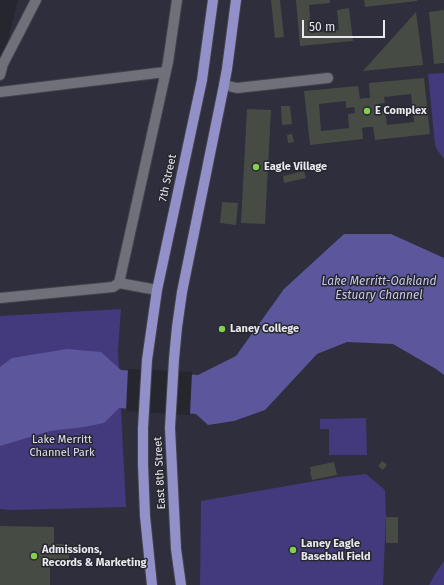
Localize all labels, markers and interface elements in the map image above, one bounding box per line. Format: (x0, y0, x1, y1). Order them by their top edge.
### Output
scale bar (304, 12, 387, 38)
text: 50 m (309, 20, 335, 34)
place label: E Complex (375, 104, 427, 118)
marker: E Complex (362, 106, 372, 116)
street label: 7th Street (157, 153, 179, 203)
place label: Eagle Village (264, 160, 327, 174)
marker: Eagle Village (251, 162, 261, 172)
water label: Lake Merritt-Oakland Estuary Channel (322, 275, 436, 303)
place label: Laney College (230, 322, 299, 336)
marker: Laney College (217, 324, 227, 334)
park label: Lake Merritt Channel Park (29, 433, 95, 459)
street label: East 8th Street (152, 436, 168, 510)
place label: Laney Eagle Baseball Field (301, 537, 371, 563)
place label: Admissions, Records & Marketing (42, 543, 147, 569)
marker: Laney Eagle Baseball Field (288, 545, 298, 555)
marker: Admissions, Records & Marketing (29, 551, 39, 561)

